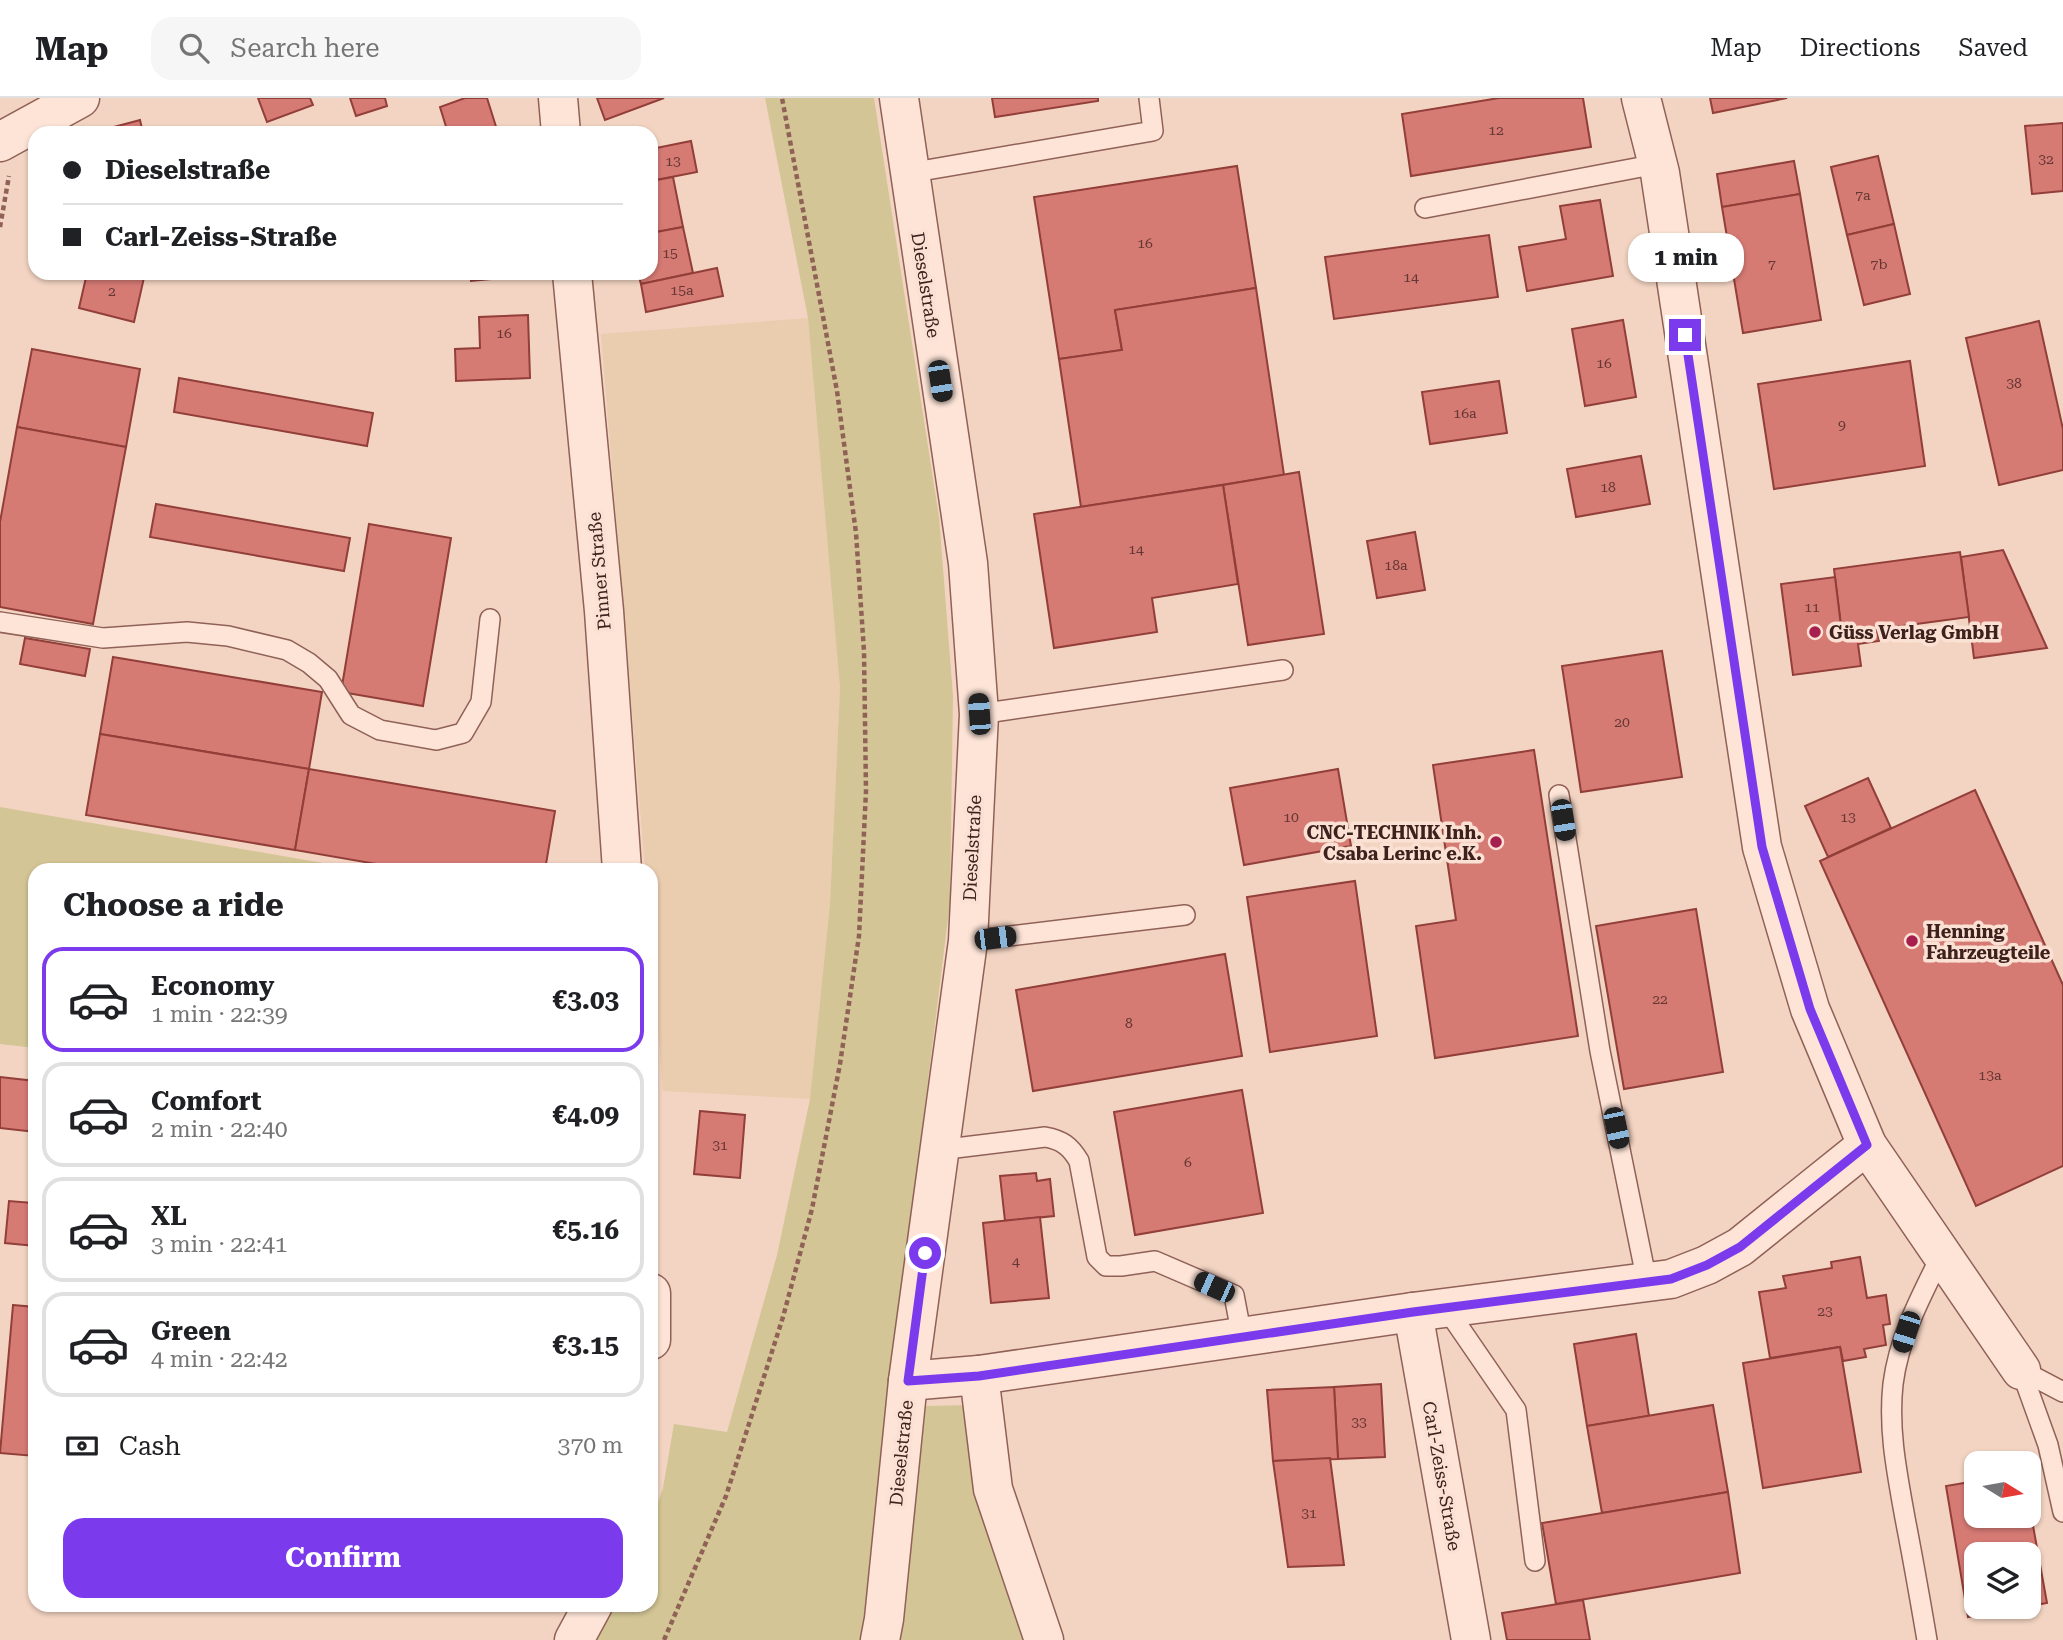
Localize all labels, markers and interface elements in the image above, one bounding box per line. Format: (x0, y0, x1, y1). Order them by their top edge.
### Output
search box (151, 17, 641, 80)
text: Map (35, 29, 109, 68)
icon: search (175, 29, 213, 67)
text: Search here (231, 33, 380, 63)
text: Map (1710, 34, 1762, 62)
text: Directions (1800, 34, 1920, 62)
text: Saved (1958, 34, 2028, 62)
house number: 12 (1488, 122, 1504, 138)
house number: 32 (2038, 151, 2054, 167)
house number: 13 (665, 153, 681, 169)
text: Dieselstraße (105, 155, 270, 185)
house number: 7a (1855, 187, 1871, 203)
text: Carl-Zeiss-Straße (105, 222, 337, 252)
street label: Dieselstraße (907, 231, 945, 339)
callout: 1 min (1627, 233, 1743, 282)
house number: 16 (1137, 235, 1153, 251)
text: 1 min (1654, 244, 1718, 271)
house number: 15 (662, 245, 678, 261)
house number: 7 (1768, 256, 1776, 272)
house number: 7b (1871, 256, 1887, 272)
house number: 14 (1403, 269, 1419, 285)
house number: 15a (670, 282, 694, 298)
house number: 2 (108, 283, 116, 299)
route end (1669, 319, 1701, 351)
house number: 16 (496, 325, 512, 341)
house number: 16 (1596, 355, 1612, 371)
car (927, 359, 954, 403)
house number: 38 (2006, 375, 2022, 391)
house number: 16a (1453, 405, 1477, 421)
house number: 9 (1838, 417, 1846, 433)
house number: 18 (1600, 479, 1616, 495)
street label: Pinner Straße (583, 511, 615, 631)
house number: 14 (1128, 541, 1144, 557)
house number: 18a (1384, 557, 1408, 573)
house number: 11 (1804, 599, 1820, 615)
place label: Güss Verlag GmbH (1829, 622, 1999, 643)
marker: Güss Verlag GmbH (1807, 624, 1823, 640)
car (968, 692, 991, 736)
house number: 20 (1614, 714, 1630, 730)
street label: Dieselstraße (959, 794, 985, 902)
car (1550, 798, 1577, 842)
house number: 10 (1283, 809, 1299, 825)
house number: 13 (1840, 809, 1856, 825)
place label: CNC-TECHNIK Inh. Csaba Lerinc e.K. (1307, 822, 1482, 864)
marker: CNC-TECHNIK Inh. Csaba Lerinc e.K. (1488, 834, 1504, 850)
text: Choose a ride (63, 886, 284, 924)
place label: Henning Fahrzeugteile (1926, 921, 2051, 963)
car (973, 925, 1018, 951)
marker: Henning Fahrzeugteile (1904, 933, 1920, 949)
icon: car (67, 968, 130, 1031)
text: Economy (151, 971, 274, 1001)
text: €3.03 (553, 985, 619, 1015)
house number: 22 (1652, 991, 1668, 1007)
text: 1 min · 22:39 (151, 1001, 288, 1028)
house number: 8 (1125, 1015, 1133, 1031)
house number: 13a (1978, 1067, 2002, 1083)
icon: car (67, 1083, 130, 1146)
text: Comfort (151, 1086, 261, 1116)
text: €4.09 (553, 1100, 619, 1130)
car (1602, 1105, 1631, 1151)
text: 2 min · 22:40 (151, 1116, 288, 1143)
house number: 31 (712, 1137, 728, 1153)
house number: 6 (1184, 1154, 1192, 1170)
icon: car (67, 1198, 130, 1261)
text: XL (151, 1201, 187, 1231)
text: €5.16 (553, 1215, 619, 1245)
text: 3 min · 22:41 (151, 1231, 288, 1258)
route start (909, 1237, 941, 1269)
house number: 4 (1012, 1253, 1020, 1269)
car (1191, 1269, 1238, 1305)
house number: 23 (1817, 1303, 1833, 1319)
car (1890, 1309, 1923, 1355)
icon: car (67, 1313, 130, 1376)
text: Green (151, 1316, 231, 1346)
text: €3.15 (553, 1330, 619, 1360)
text: 4 min · 22:42 (151, 1346, 288, 1373)
street label: Dieselstraße (885, 1399, 917, 1507)
street label: Carl-Zeiss-Straße (1419, 1400, 1466, 1553)
house number: 33 (1351, 1414, 1367, 1430)
icon: cash (63, 1427, 101, 1465)
text: Cash (119, 1431, 181, 1461)
text: 370 m (558, 1432, 623, 1459)
north arrow (1964, 1451, 2040, 1528)
map controls (1964, 1451, 2041, 1619)
house number: 31 (1301, 1505, 1317, 1521)
button: Confirm (63, 1518, 623, 1598)
button: layers (1964, 1542, 2041, 1619)

